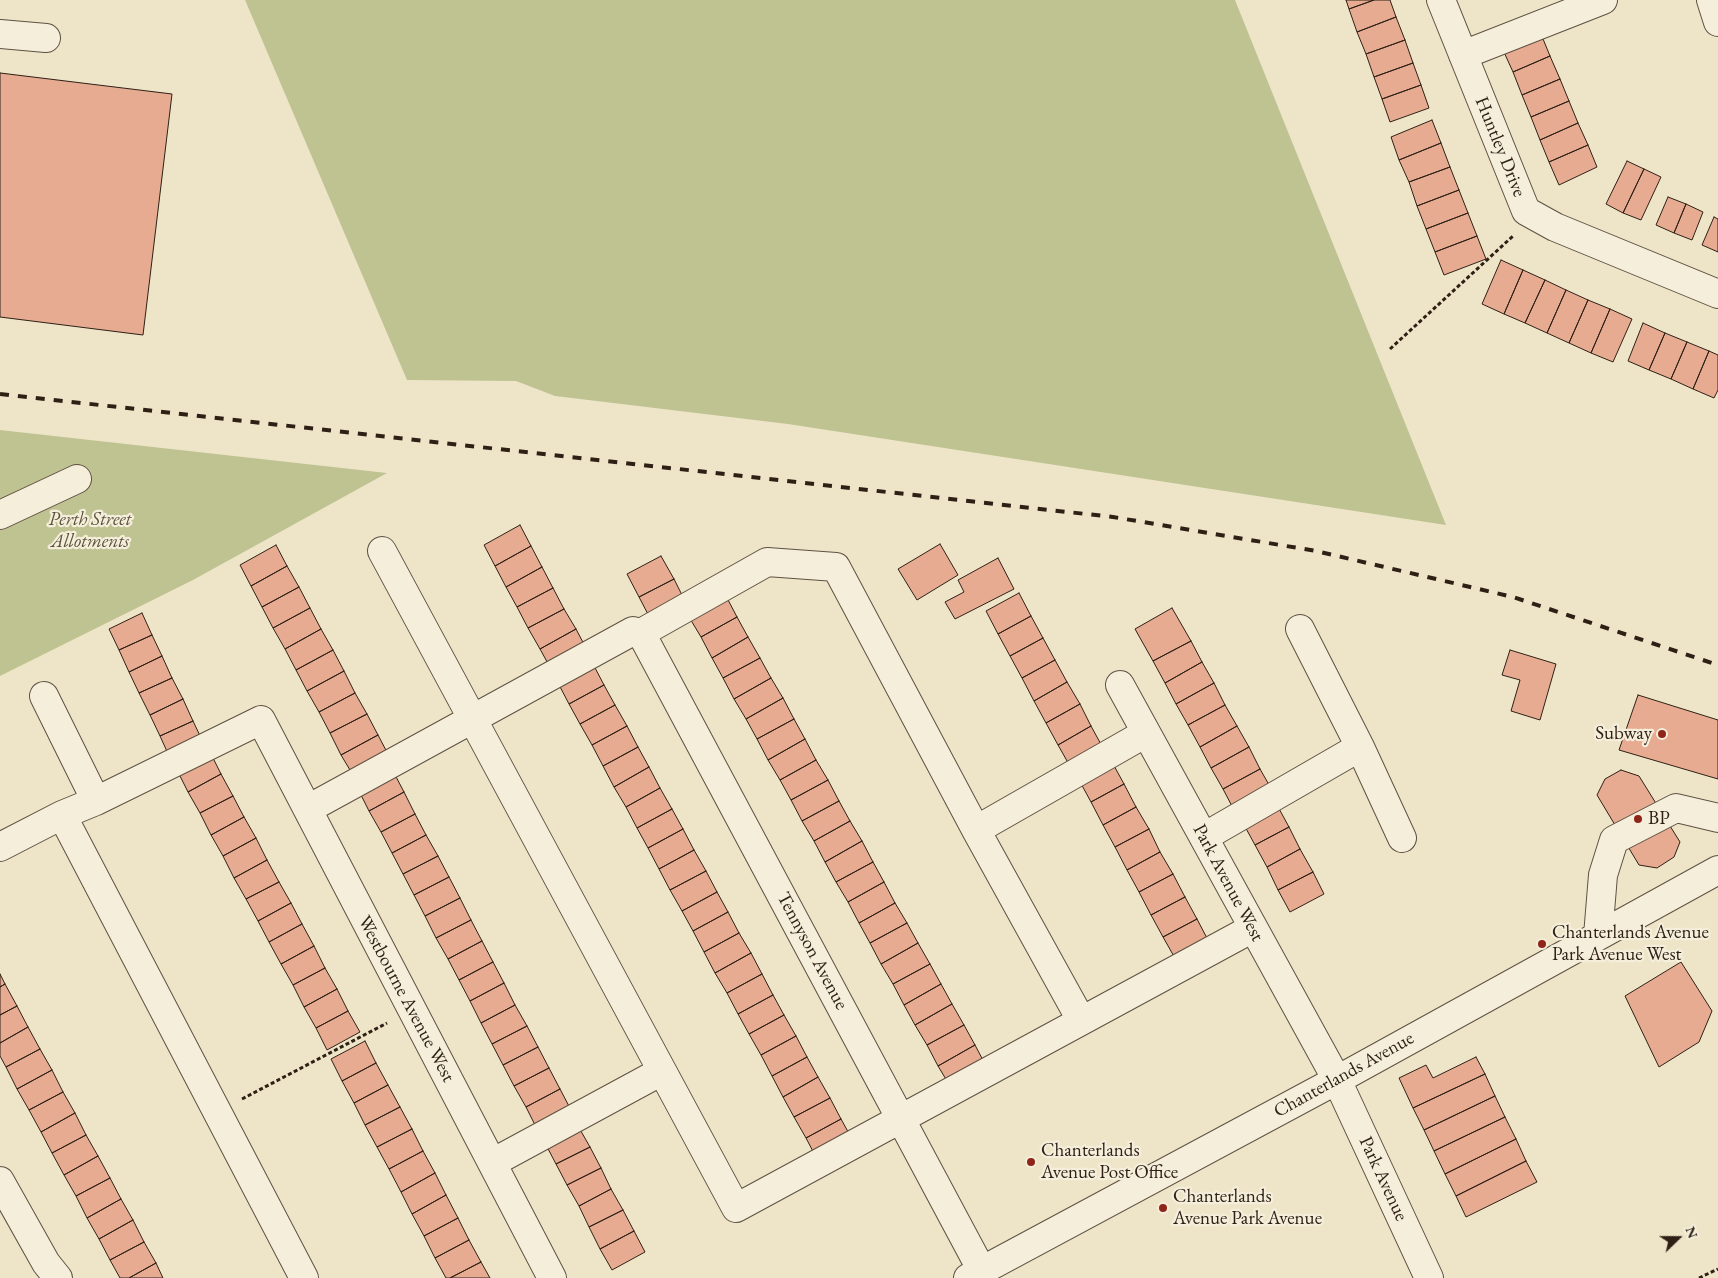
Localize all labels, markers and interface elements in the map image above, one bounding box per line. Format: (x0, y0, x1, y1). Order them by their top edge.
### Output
street label: Huntley Drive (1470, 94, 1530, 200)
park label: Perth Street Allotments (49, 509, 131, 553)
place label: Subway (1595, 723, 1652, 745)
marker: Subway (1656, 728, 1668, 740)
place label: BP (1648, 808, 1670, 830)
marker: BP (1632, 813, 1644, 825)
street label: Park Avenue West (1188, 820, 1268, 946)
street label: Tennyson Avenue (771, 888, 853, 1014)
street label: Westbourne Avenue West (352, 912, 460, 1086)
place label: Chanterlands Avenue Park Avenue West (1552, 922, 1709, 966)
marker: Chanterlands Avenue Park Avenue West (1536, 938, 1548, 950)
street label: Chanterlands Avenue (1270, 1027, 1418, 1123)
street label: Park Avenue (1354, 1133, 1412, 1225)
place label: Chanterlands Avenue Post Office (1041, 1140, 1178, 1184)
marker: Chanterlands Avenue Post Office (1025, 1156, 1037, 1168)
place label: Chanterlands Avenue Park Avenue (1173, 1186, 1322, 1230)
marker: Chanterlands Avenue Park Avenue (1157, 1202, 1169, 1214)
north arrow (1653, 1213, 1703, 1263)
text: N (1681, 1224, 1702, 1241)

